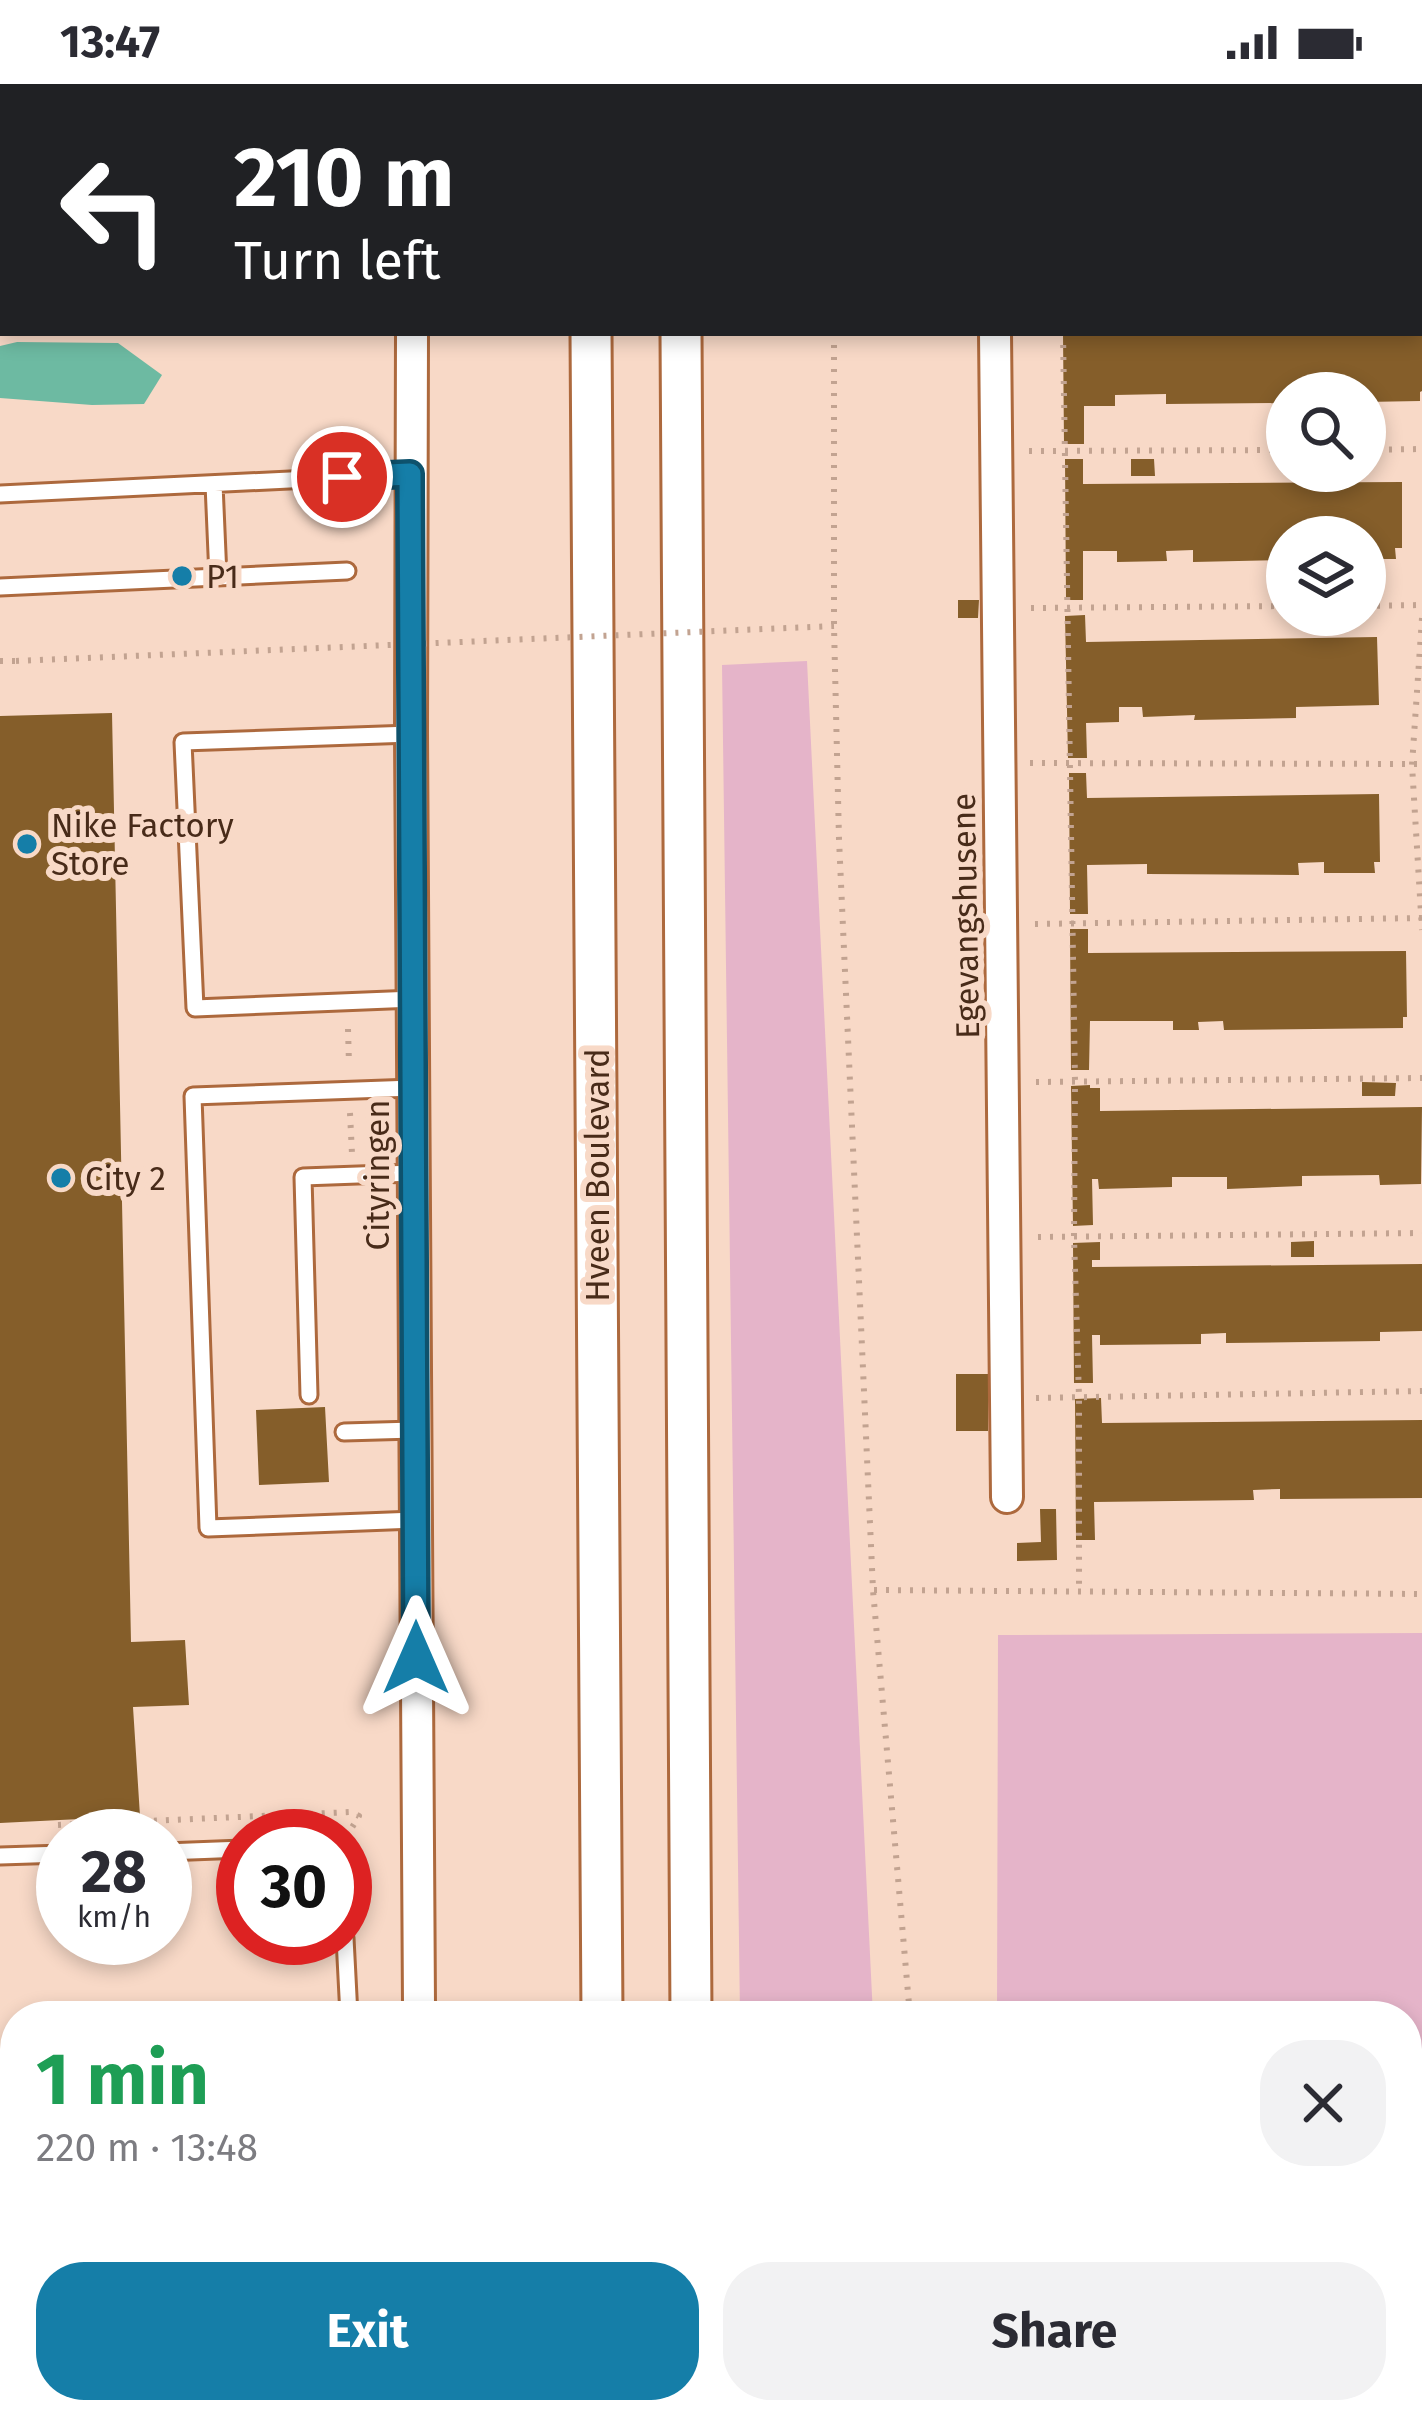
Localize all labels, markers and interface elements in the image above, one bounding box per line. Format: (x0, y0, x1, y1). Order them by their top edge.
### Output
text: 13:47 (60, 15, 160, 69)
text: 210 m (234, 127, 455, 228)
icon: left (36, 132, 192, 288)
text: Turn left (234, 229, 441, 293)
map controls (1266, 372, 1386, 636)
button: search (1266, 372, 1386, 492)
pin (291, 426, 393, 528)
icon: arrive (309, 444, 375, 510)
button: layers (1266, 516, 1386, 636)
place label: P1 (206, 557, 239, 597)
marker: P1 (169, 563, 195, 589)
street label: Egevangshusene (944, 793, 988, 1039)
place label: Nike Factory Store (51, 806, 234, 884)
marker: Nike Factory Store (14, 831, 40, 857)
street label: Hveen Boulevard (578, 1048, 618, 1302)
street label: Cityringen (358, 1099, 398, 1251)
place label: City 2 (85, 1159, 166, 1199)
marker: City 2 (48, 1165, 74, 1191)
position arrow (353, 1595, 479, 1721)
speed limit sign: 30 (216, 1809, 372, 1965)
text: 28 (81, 1836, 147, 1908)
text: km/h (77, 1899, 151, 1935)
text: 1 min (36, 2037, 209, 2123)
button: close (1260, 2040, 1386, 2166)
text: 220 m · 13:48 (36, 2125, 258, 2171)
button: Exit (36, 2262, 699, 2400)
button: Share (723, 2262, 1386, 2400)

